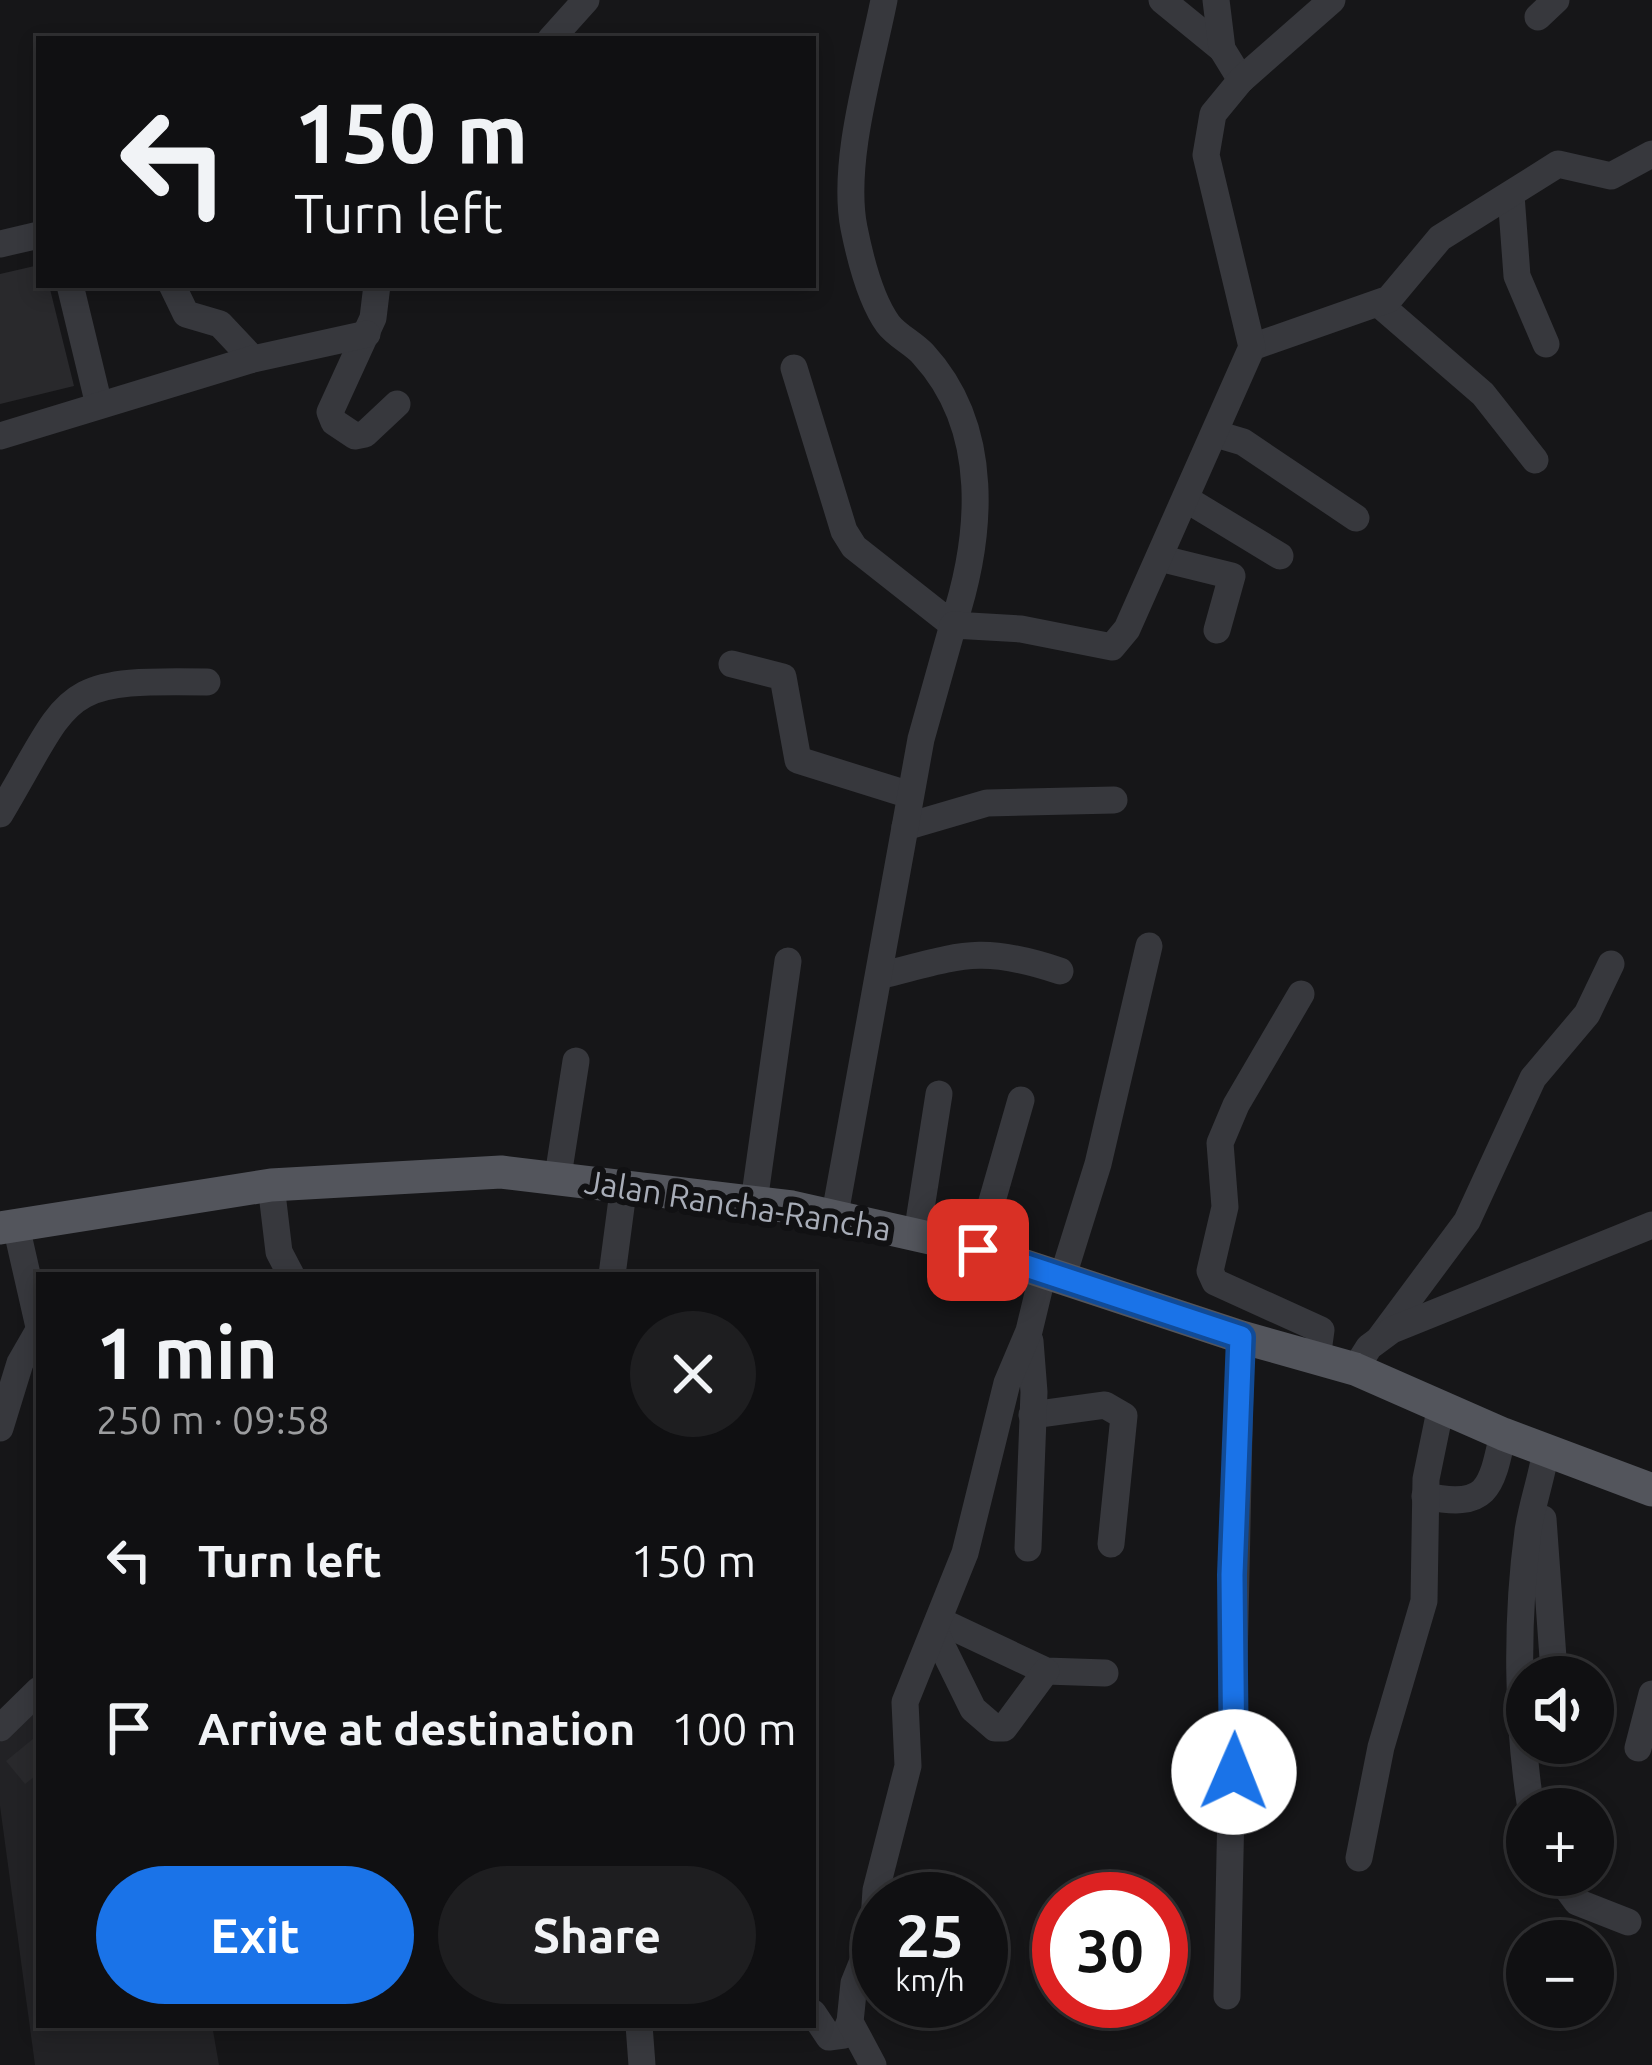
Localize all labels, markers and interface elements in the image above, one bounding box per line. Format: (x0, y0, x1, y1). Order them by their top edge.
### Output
icon: left (96, 84, 252, 240)
text: 150 m (294, 85, 528, 179)
text: Turn left (294, 183, 503, 243)
street label: Jalan Rancha-Rancha (582, 1162, 894, 1247)
pin (927, 1199, 1029, 1301)
icon: arrive (945, 1217, 1011, 1283)
button: close (630, 1311, 756, 1437)
text: 1 min (96, 1312, 278, 1393)
text: 250 m · 09:58 (96, 1398, 330, 1441)
icon: left (96, 1527, 162, 1593)
text: Turn left (198, 1535, 382, 1586)
text: 150 m (631, 1535, 756, 1586)
map controls (1506, 1656, 1614, 2028)
button: sound (1506, 1656, 1614, 1764)
icon: arrive (96, 1695, 162, 1761)
text: Arrive at destination (198, 1703, 635, 1754)
text: 100 m (671, 1703, 797, 1754)
position arrow (1171, 1709, 1297, 1835)
button: + (1506, 1788, 1614, 1896)
button: Exit (96, 1866, 414, 2004)
button: Share (438, 1866, 756, 2004)
speed limit sign: 30 (1032, 1872, 1188, 2028)
text: 25 (896, 1901, 964, 1968)
button: − (1506, 1920, 1614, 2028)
text: km/h (895, 1963, 965, 1997)

